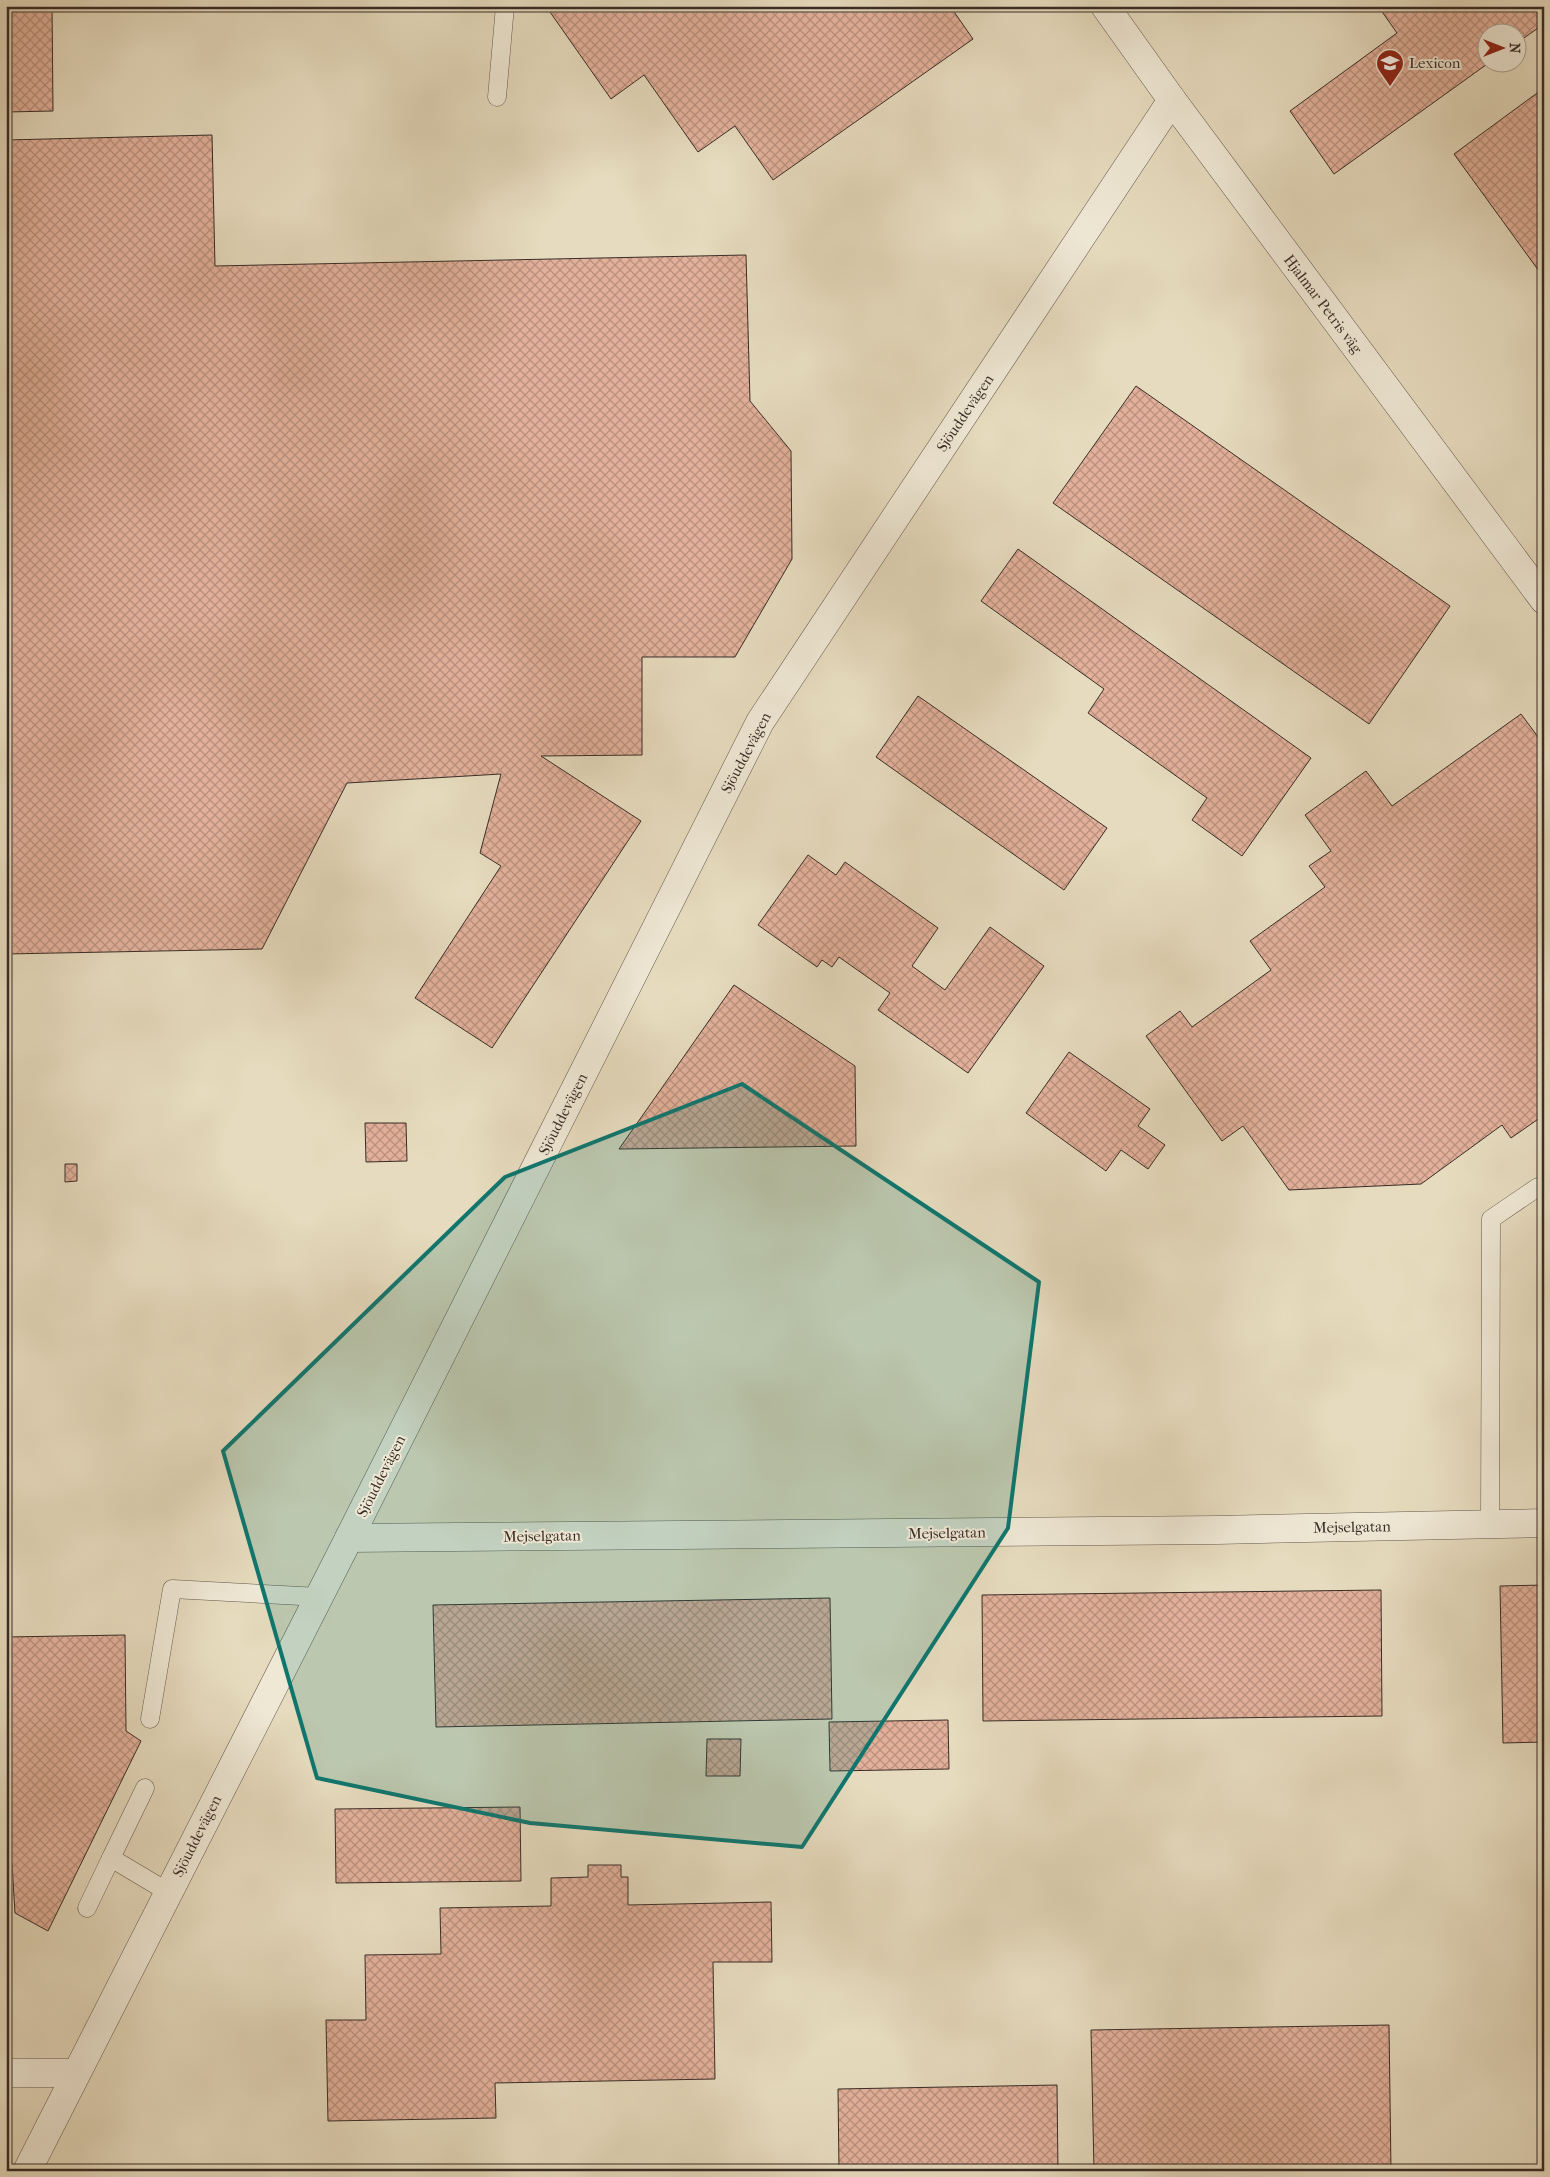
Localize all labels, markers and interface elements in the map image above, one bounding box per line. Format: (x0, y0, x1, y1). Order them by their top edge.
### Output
north arrow (1478, 22, 1528, 72)
text: N (1506, 43, 1523, 54)
school or university icon: Lexicon (1375, 48, 1405, 87)
place label: Lexicon (1409, 54, 1461, 72)
street label: Hjalmar Petris väg (1280, 251, 1367, 358)
street label: Sjöuddevägen (933, 371, 998, 455)
street label: Sjöuddevägen (717, 709, 775, 797)
street label: Sjöuddevägen (535, 1070, 591, 1158)
street label: Sjöuddevägen (353, 1432, 409, 1520)
street label: Mejselgatan (1313, 1517, 1391, 1537)
street label: Mejselgatan (908, 1523, 986, 1543)
street label: Mejselgatan (503, 1526, 581, 1546)
street label: Sjöuddevägen (169, 1792, 225, 1880)

